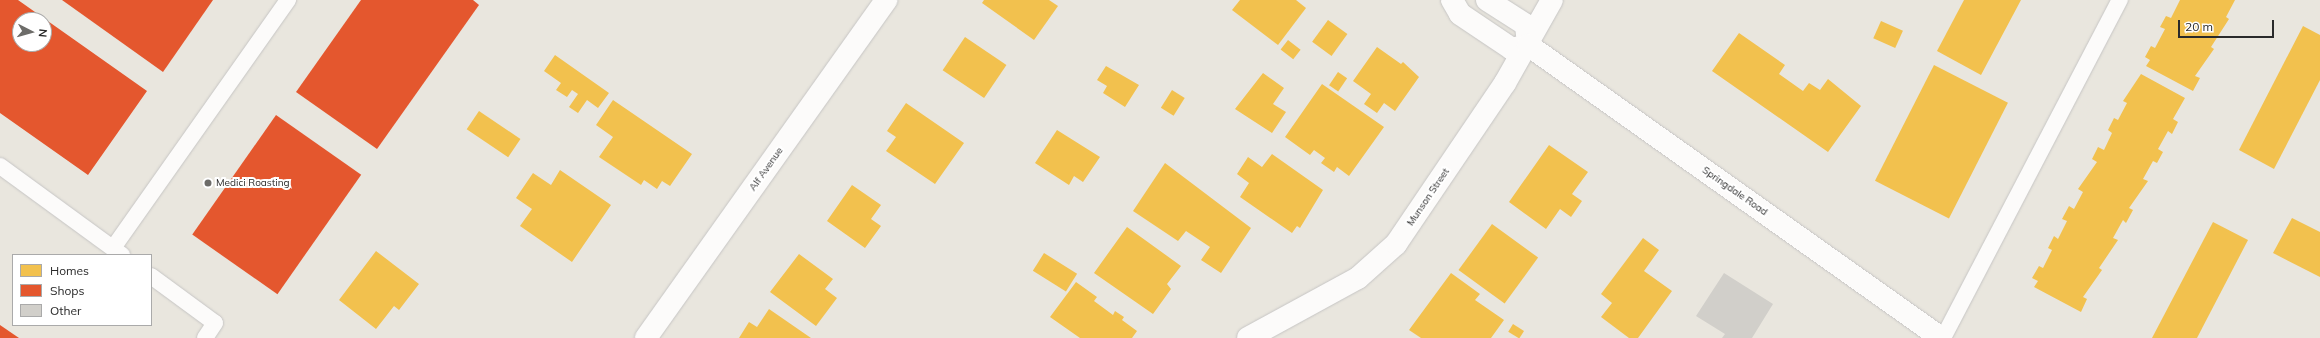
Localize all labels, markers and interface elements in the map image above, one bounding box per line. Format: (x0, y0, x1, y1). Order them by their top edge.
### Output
north arrow (12, 12, 52, 52)
scale bar (2180, 12, 2276, 38)
text: 20 m (2185, 19, 2213, 34)
text: N (36, 28, 50, 38)
street label: Alf Avenue (747, 145, 785, 193)
street label: Springdale Road (1700, 164, 1770, 218)
street label: Munson Street (1404, 166, 1452, 228)
place label: Medici Roasting (216, 177, 290, 189)
marker: Medici Roasting (203, 178, 213, 188)
legend (12, 254, 152, 326)
text: Homes (50, 263, 89, 278)
text: Shops (50, 283, 85, 298)
text: Other (50, 303, 81, 318)

